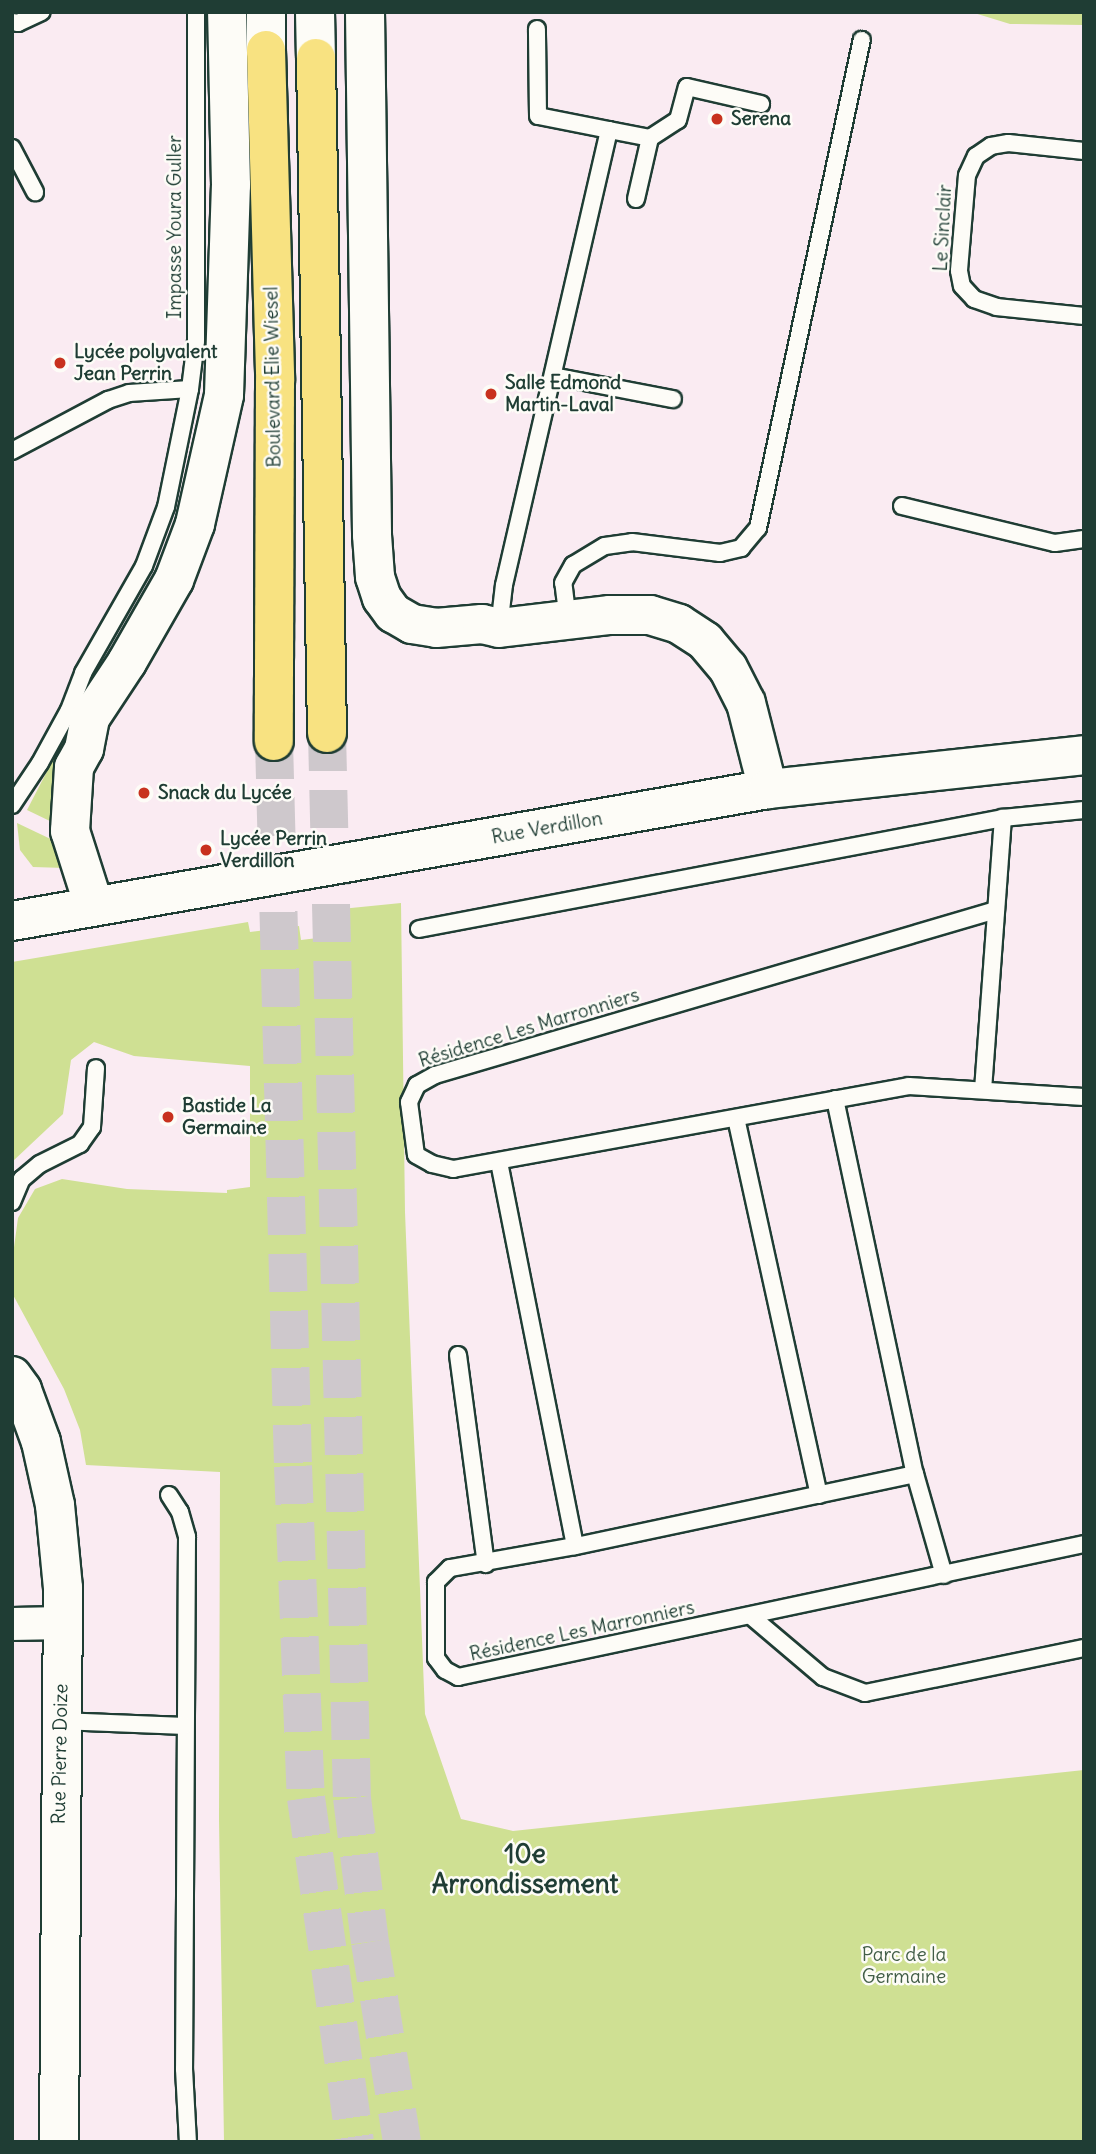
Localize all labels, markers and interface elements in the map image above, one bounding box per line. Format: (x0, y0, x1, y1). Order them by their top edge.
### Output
place label: Serena (731, 108, 791, 130)
marker: Serena (709, 111, 725, 127)
street label: Impasse Youra Guller (164, 135, 186, 319)
street label: Le Sinclair (929, 184, 957, 272)
street label: Boulevard Elie Wiesel (260, 286, 286, 468)
place label: Lycée polyvalent Jean Perrin (74, 341, 217, 385)
marker: Lycée polyvalent Jean Perrin (52, 355, 68, 371)
place label: Salle Edmond Martin-Laval (505, 372, 621, 416)
marker: Salle Edmond Martin-Laval (483, 386, 499, 402)
place label: Snack du Lycée (158, 782, 292, 804)
marker: Snack du Lycée (136, 785, 152, 801)
street label: Rue Verdillon (490, 807, 604, 849)
place label: Lycée Perrin Verdillon (220, 828, 327, 872)
marker: Lycée Perrin Verdillon (198, 842, 214, 858)
street label: Résidence Les Marronniers (416, 984, 642, 1072)
place label: Bastide La Germaine (182, 1095, 271, 1139)
marker: Bastide La Germaine (160, 1109, 176, 1125)
street label: Résidence Les Marronniers (467, 1596, 697, 1666)
street label: Rue Pierre Doize (47, 1683, 73, 1825)
district label: 10e Arrondissement (432, 1838, 618, 1899)
park label: Parc de la Germaine (862, 1944, 946, 1988)

